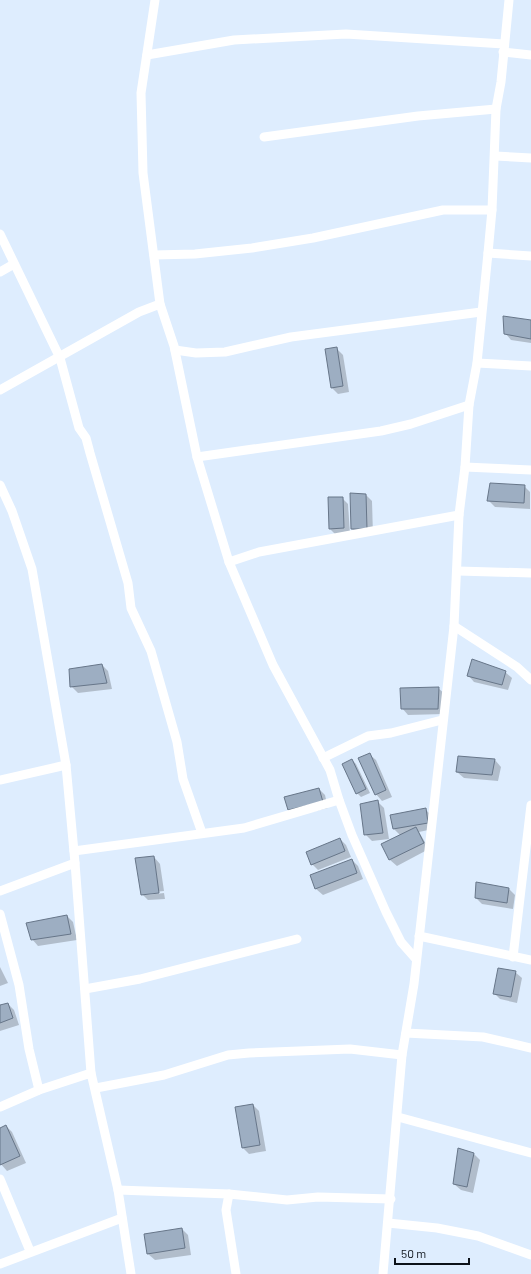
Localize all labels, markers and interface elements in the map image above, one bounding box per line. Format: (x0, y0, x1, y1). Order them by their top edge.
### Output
scale bar (395, 1240, 469, 1266)
text: 50 m (401, 1246, 426, 1260)

